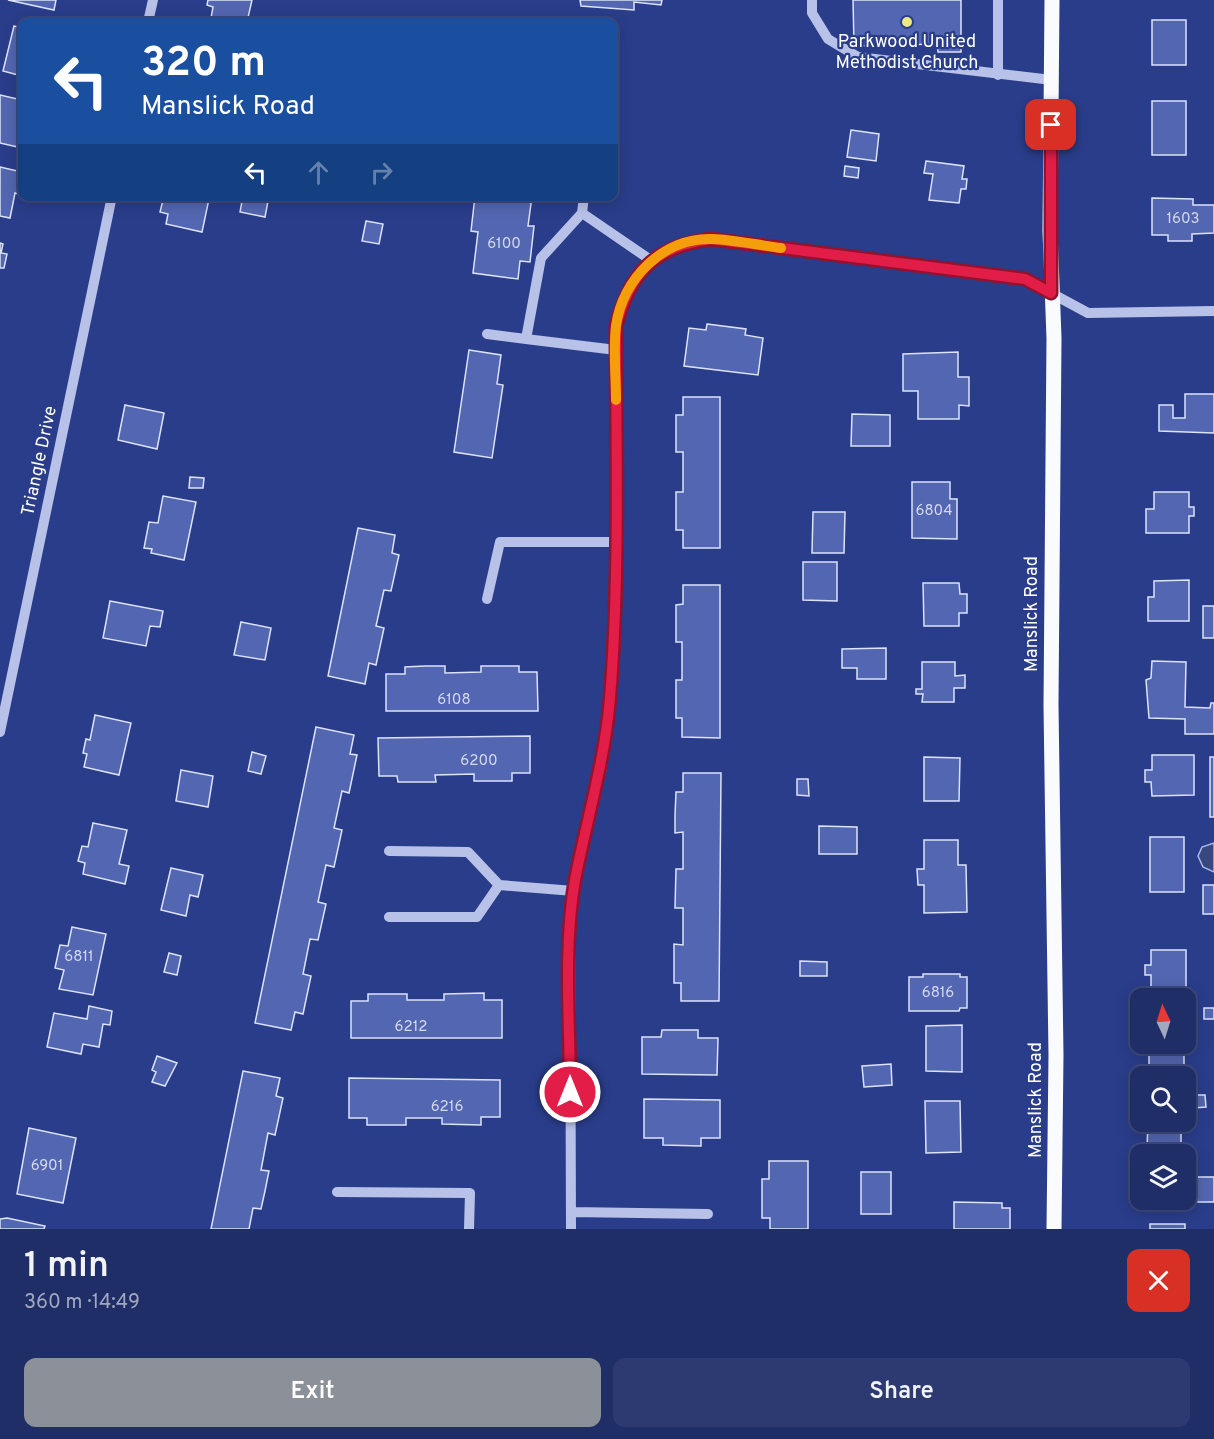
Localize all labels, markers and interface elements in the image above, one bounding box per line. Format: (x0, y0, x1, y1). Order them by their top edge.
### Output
marker: Parkwood United Methodist Church (900, 15, 914, 29)
place label: Parkwood United Methodist Church (836, 31, 978, 75)
text: 320 m (141, 38, 266, 91)
icon: left (42, 42, 120, 120)
text: Manslick Road (141, 90, 315, 124)
pin (1025, 99, 1076, 150)
icon: arrive (1034, 108, 1067, 141)
icon: left (239, 156, 272, 189)
icon: ahead (302, 156, 335, 189)
icon: right (365, 156, 398, 189)
house number: 1603 (1166, 210, 1200, 229)
house number: 6100 (487, 235, 521, 254)
street label: Triangle Drive (17, 404, 63, 518)
house number: 6804 (916, 502, 952, 521)
street label: Manslick Road (1021, 556, 1044, 672)
house number: 6108 (437, 691, 471, 710)
house number: 6200 (460, 752, 498, 771)
house number: 6811 (64, 948, 94, 967)
house number: 6816 (922, 984, 954, 1003)
north arrow (1130, 988, 1196, 1054)
map controls (1130, 988, 1196, 1210)
house number: 6212 (395, 1018, 427, 1037)
street label: Manslick Road (1025, 1042, 1048, 1158)
position arrow (538, 1060, 602, 1124)
button: search (1130, 1066, 1196, 1132)
house number: 6216 (431, 1098, 463, 1117)
button: layers (1130, 1144, 1196, 1210)
house number: 6901 (31, 1157, 63, 1176)
text: 1 min (24, 1244, 109, 1290)
button: close (1127, 1249, 1190, 1312)
text: 360 m · 14:49 (24, 1290, 140, 1316)
button: Exit (24, 1358, 601, 1427)
button: Share (613, 1358, 1190, 1427)

